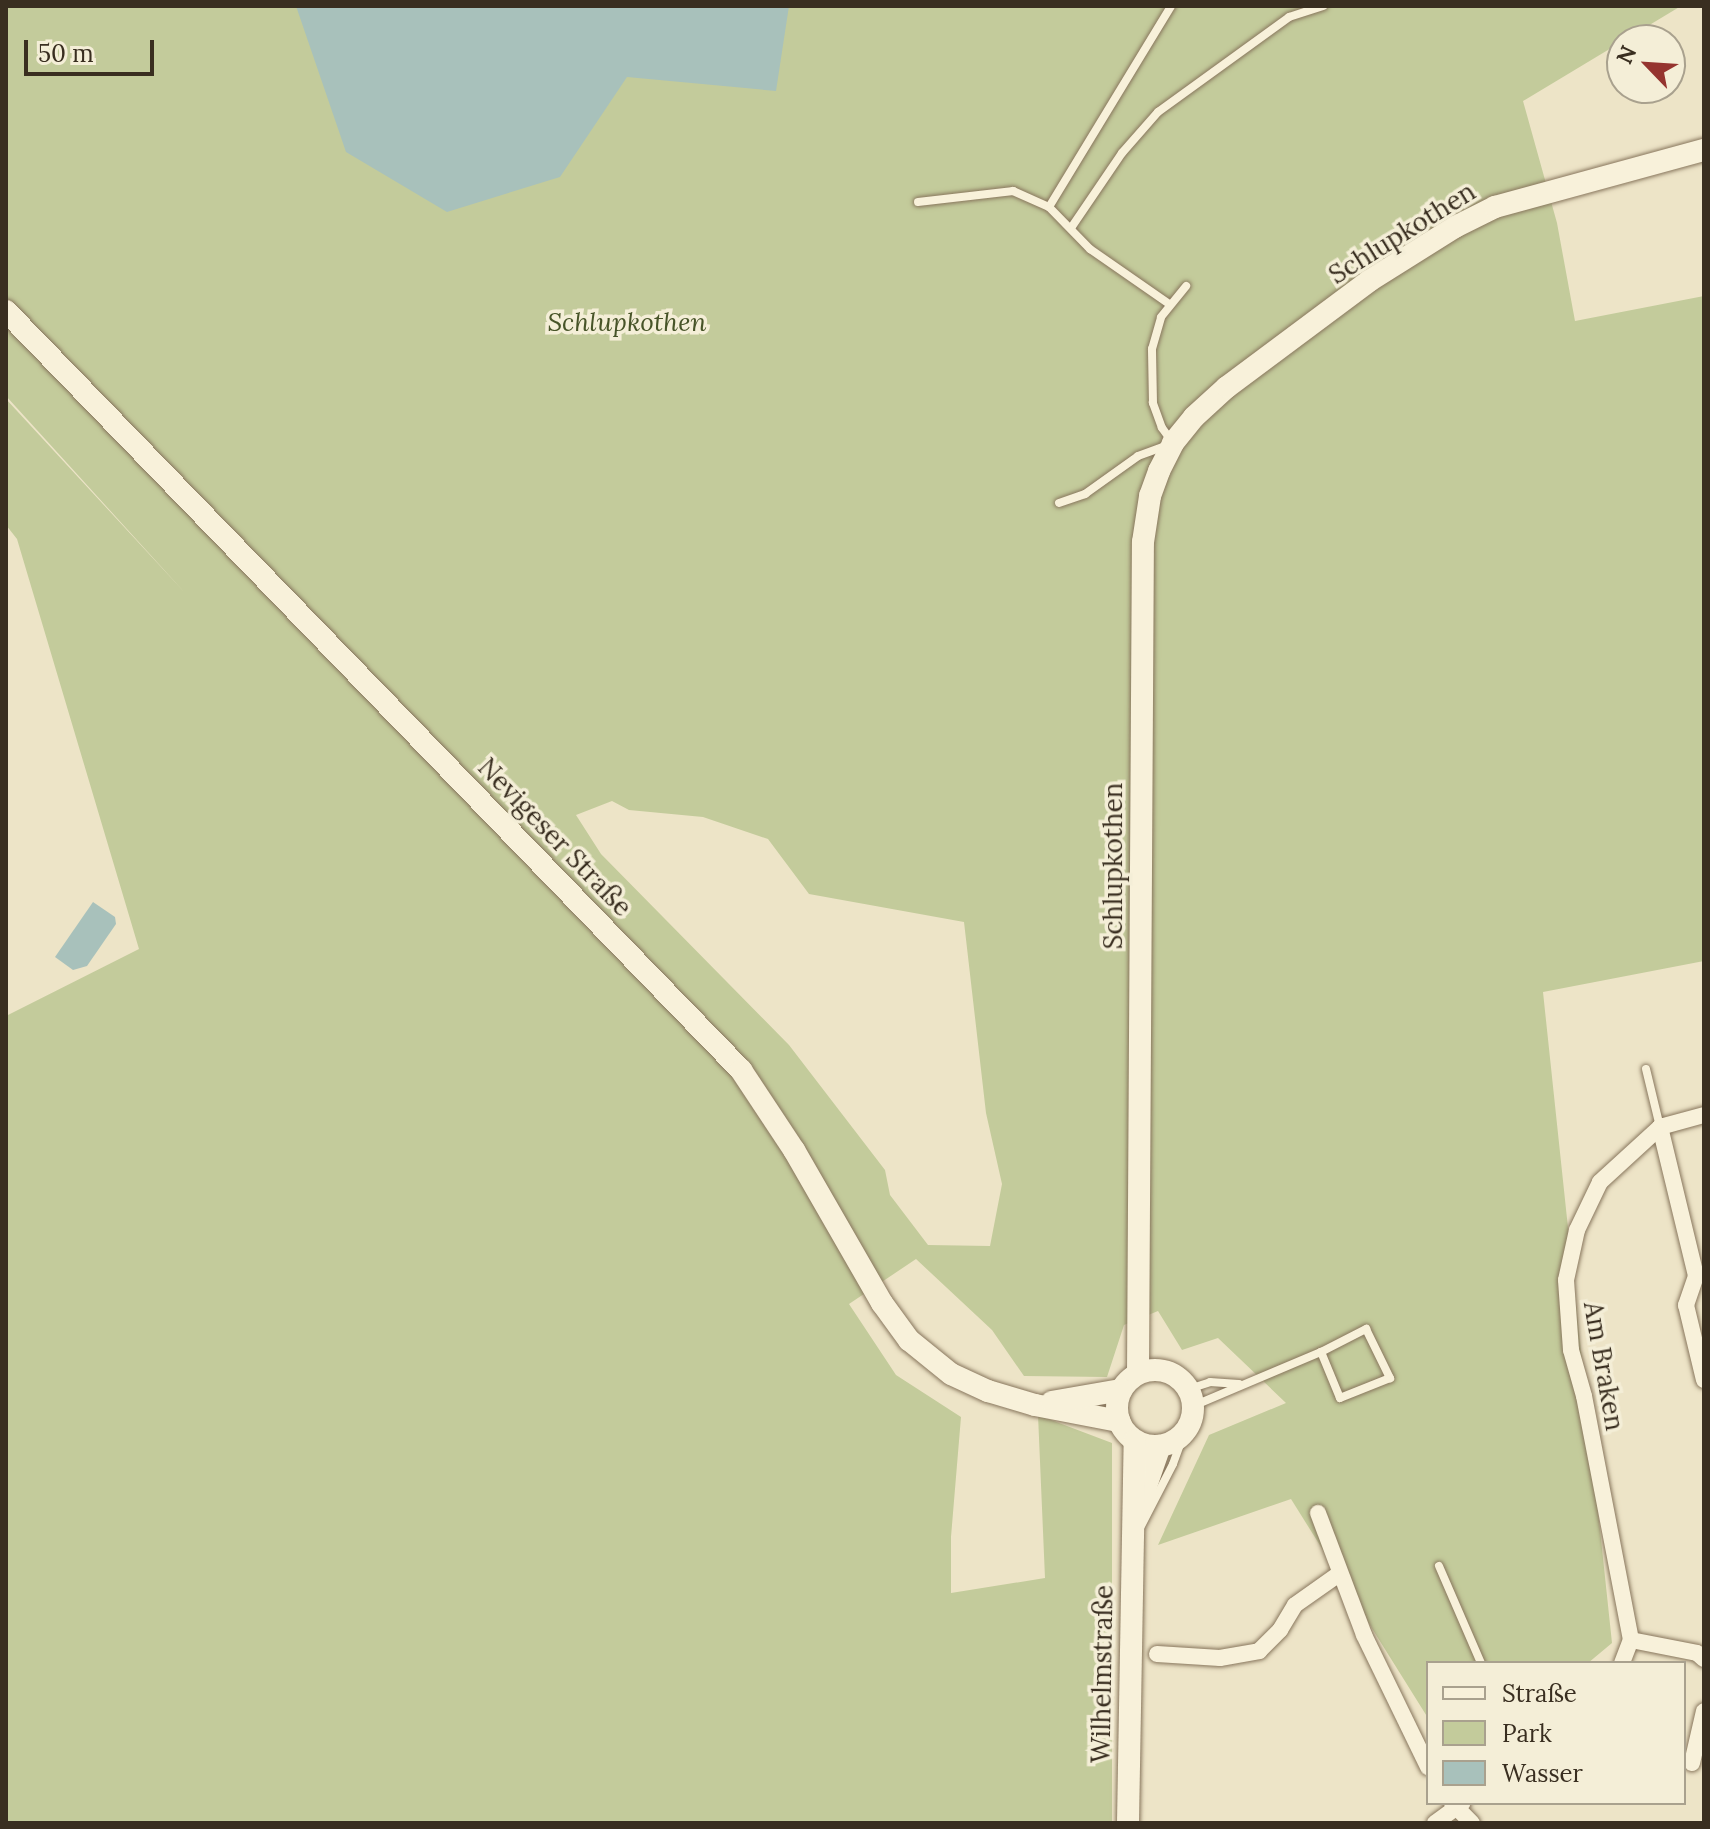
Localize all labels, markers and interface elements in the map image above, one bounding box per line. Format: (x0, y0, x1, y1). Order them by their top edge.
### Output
scale bar (28, 24, 158, 74)
north arrow (1606, 24, 1686, 104)
text: 50 m (38, 38, 94, 69)
text: N (1610, 41, 1642, 68)
street label: Schlupkothen (1323, 176, 1481, 290)
park label: Schlupkothen (547, 306, 707, 338)
street label: Nevigeser Straße (472, 752, 638, 922)
street label: Schlupkothen (1097, 783, 1129, 949)
street label: Am Braken (1577, 1299, 1631, 1433)
street label: Wilhelmstraße (1085, 1585, 1119, 1763)
legend (1426, 1661, 1686, 1805)
text: Straße (1502, 1678, 1577, 1709)
text: Park (1502, 1718, 1552, 1749)
text: Wasser (1502, 1758, 1583, 1789)

